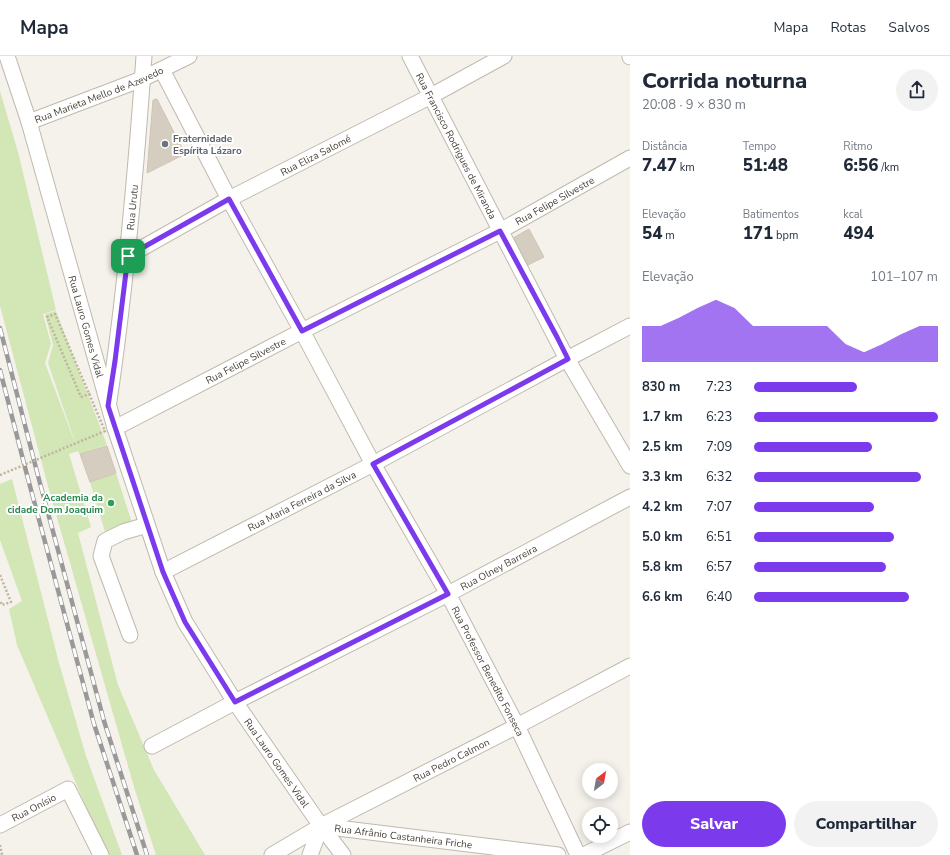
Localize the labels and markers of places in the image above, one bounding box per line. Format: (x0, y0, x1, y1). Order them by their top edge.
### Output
place label: Fraternidade Espírita Lázaro (173, 132, 242, 158)
marker: Fraternidade Espírita Lázaro (160, 139, 170, 149)
pin (111, 239, 145, 273)
place label: Academia da cidade Dom Joaquim (7, 491, 103, 517)
marker: Academia da cidade Dom Joaquim (106, 498, 116, 508)

